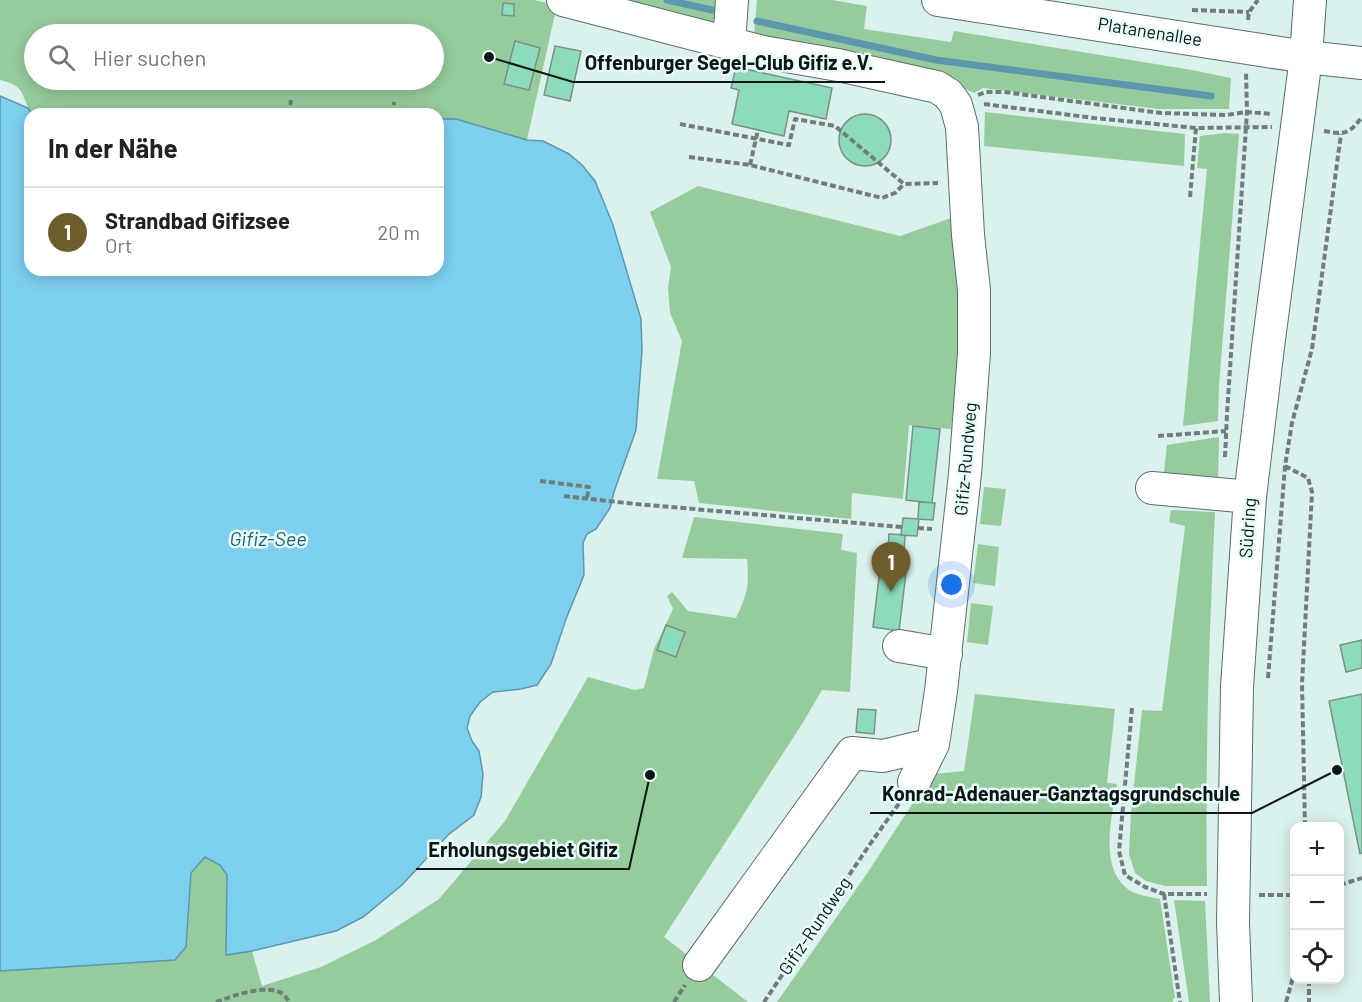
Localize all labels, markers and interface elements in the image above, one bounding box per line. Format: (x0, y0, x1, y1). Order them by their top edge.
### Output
street label: Platanenallee (1096, 12, 1204, 50)
search box (24, 24, 444, 90)
icon: search (45, 41, 78, 74)
text: Hier suchen (93, 44, 206, 70)
callout: Offenburger Segel-Club Gifiz e.V. (573, 44, 885, 82)
text: Offenburger Segel-Club Gifiz e.V. (585, 50, 873, 74)
text: In der Nähe (48, 132, 178, 163)
text: Strandbad Gifizsee (105, 207, 290, 233)
text: 1 (64, 220, 71, 244)
text: 20 m (377, 220, 420, 244)
text: Ort (105, 233, 132, 257)
street label: Gifiz-Rundweg (949, 401, 981, 517)
street label: Südring (1234, 497, 1260, 559)
water label: Gifiz-See (229, 526, 307, 550)
pin: 1 (872, 542, 910, 592)
your location (937, 570, 966, 599)
callout: Konrad-Adenauer-Ganztagsgrundschule (870, 775, 1252, 813)
text: Konrad-Adenauer-Ganztagsgrundschule (882, 781, 1240, 805)
map controls (1290, 822, 1344, 984)
button: + (1290, 822, 1344, 876)
callout: Erholungsgebiet Gifiz (416, 831, 629, 869)
text: Erholungsgebiet Gifiz (428, 837, 618, 861)
street label: Gifiz-Rundweg (773, 872, 855, 979)
button: − (1290, 876, 1344, 930)
button: locate (1290, 930, 1344, 984)

